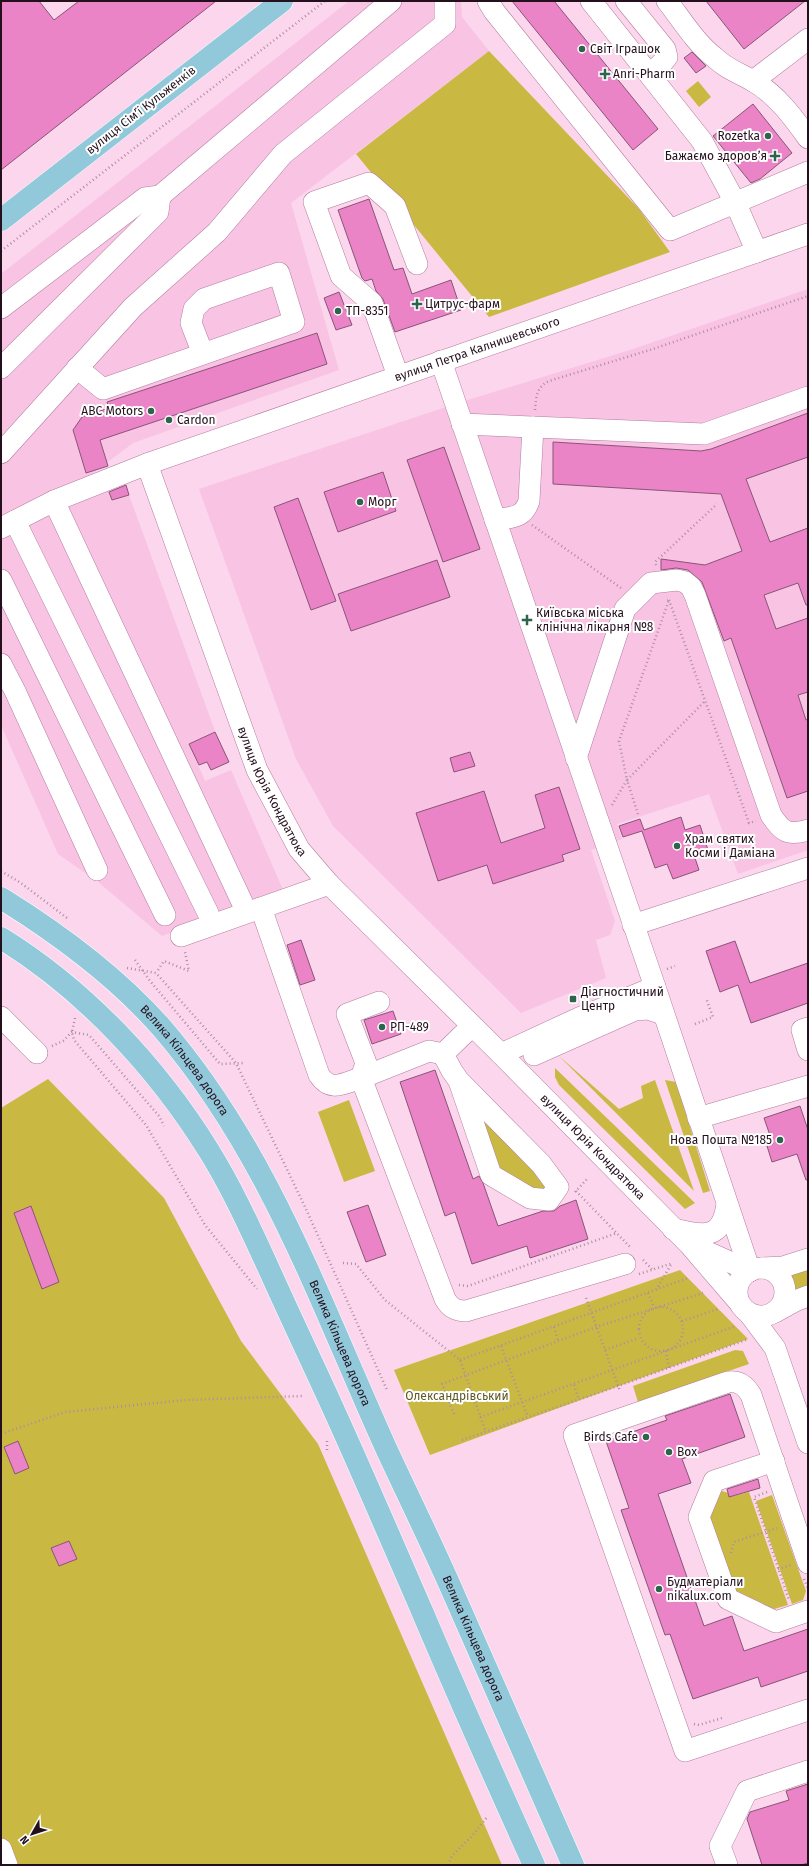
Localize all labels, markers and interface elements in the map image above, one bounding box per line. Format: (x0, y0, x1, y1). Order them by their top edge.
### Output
place label: Світ Іграшок (590, 42, 661, 56)
marker: Світ Іграшок (577, 44, 587, 54)
street label: вулиця Сімʼї Кульженків (83, 63, 199, 157)
place label: Anri-Pharm (613, 67, 675, 81)
marker: Anri-Pharm (600, 69, 610, 79)
place label: Rozetka (717, 129, 760, 143)
marker: Rozetka (763, 131, 773, 141)
place label: Бажаємо здоровʼя (665, 149, 767, 163)
marker: Бажаємо здоровʼя (770, 151, 780, 161)
place label: Цитрус-фарм (425, 297, 500, 311)
marker: Цитрус-фарм (412, 299, 422, 309)
place label: ТП-8351 (346, 304, 388, 318)
marker: ТП-8351 (333, 306, 343, 316)
street label: вулиця Петра Калнишевського (392, 314, 562, 384)
place label: ABC Motors (81, 404, 143, 418)
marker: ABC Motors (146, 406, 156, 416)
place label: Cardon (177, 413, 216, 427)
marker: Cardon (164, 415, 174, 425)
place label: Морг (368, 495, 397, 509)
marker: Морг (355, 497, 365, 507)
place label: Київська міська клінічна лікарня №8 (536, 606, 654, 634)
marker: Київська міська клінічна лікарня №8 (521, 614, 533, 626)
street label: вулиця Юрія Кондратюка (235, 725, 309, 860)
place label: Храм святих Косми і Даміана (685, 832, 775, 860)
marker: Храм святих Косми і Даміана (672, 841, 682, 851)
place label: Діагностичний Центр (580, 985, 664, 1013)
marker: Діагностичний Центр (568, 994, 578, 1004)
street label: Велика Кільцева дорога (137, 1002, 232, 1118)
place label: РП-489 (390, 1020, 429, 1034)
marker: РП-489 (377, 1022, 387, 1032)
street label: вулиця Юрія Кондратюка (537, 1091, 648, 1202)
place label: Нова Пошта №185 (670, 1133, 772, 1147)
marker: Нова Пошта №185 (775, 1135, 785, 1145)
street label: Велика Кільцева дорога (306, 1278, 373, 1408)
park label: Олександрівський (405, 1389, 509, 1403)
place label: Birds Cafe (584, 1430, 638, 1444)
marker: Birds Cafe (641, 1432, 651, 1442)
place label: Box (677, 1445, 697, 1459)
marker: Box (664, 1447, 674, 1457)
street label: Велика Кільцева дорога (439, 1573, 507, 1703)
place label: Будматеріали nikalux.com (667, 1575, 744, 1603)
marker: Будматеріали nikalux.com (654, 1584, 664, 1594)
north arrow (12, 1814, 52, 1854)
text: N (17, 1833, 32, 1847)

